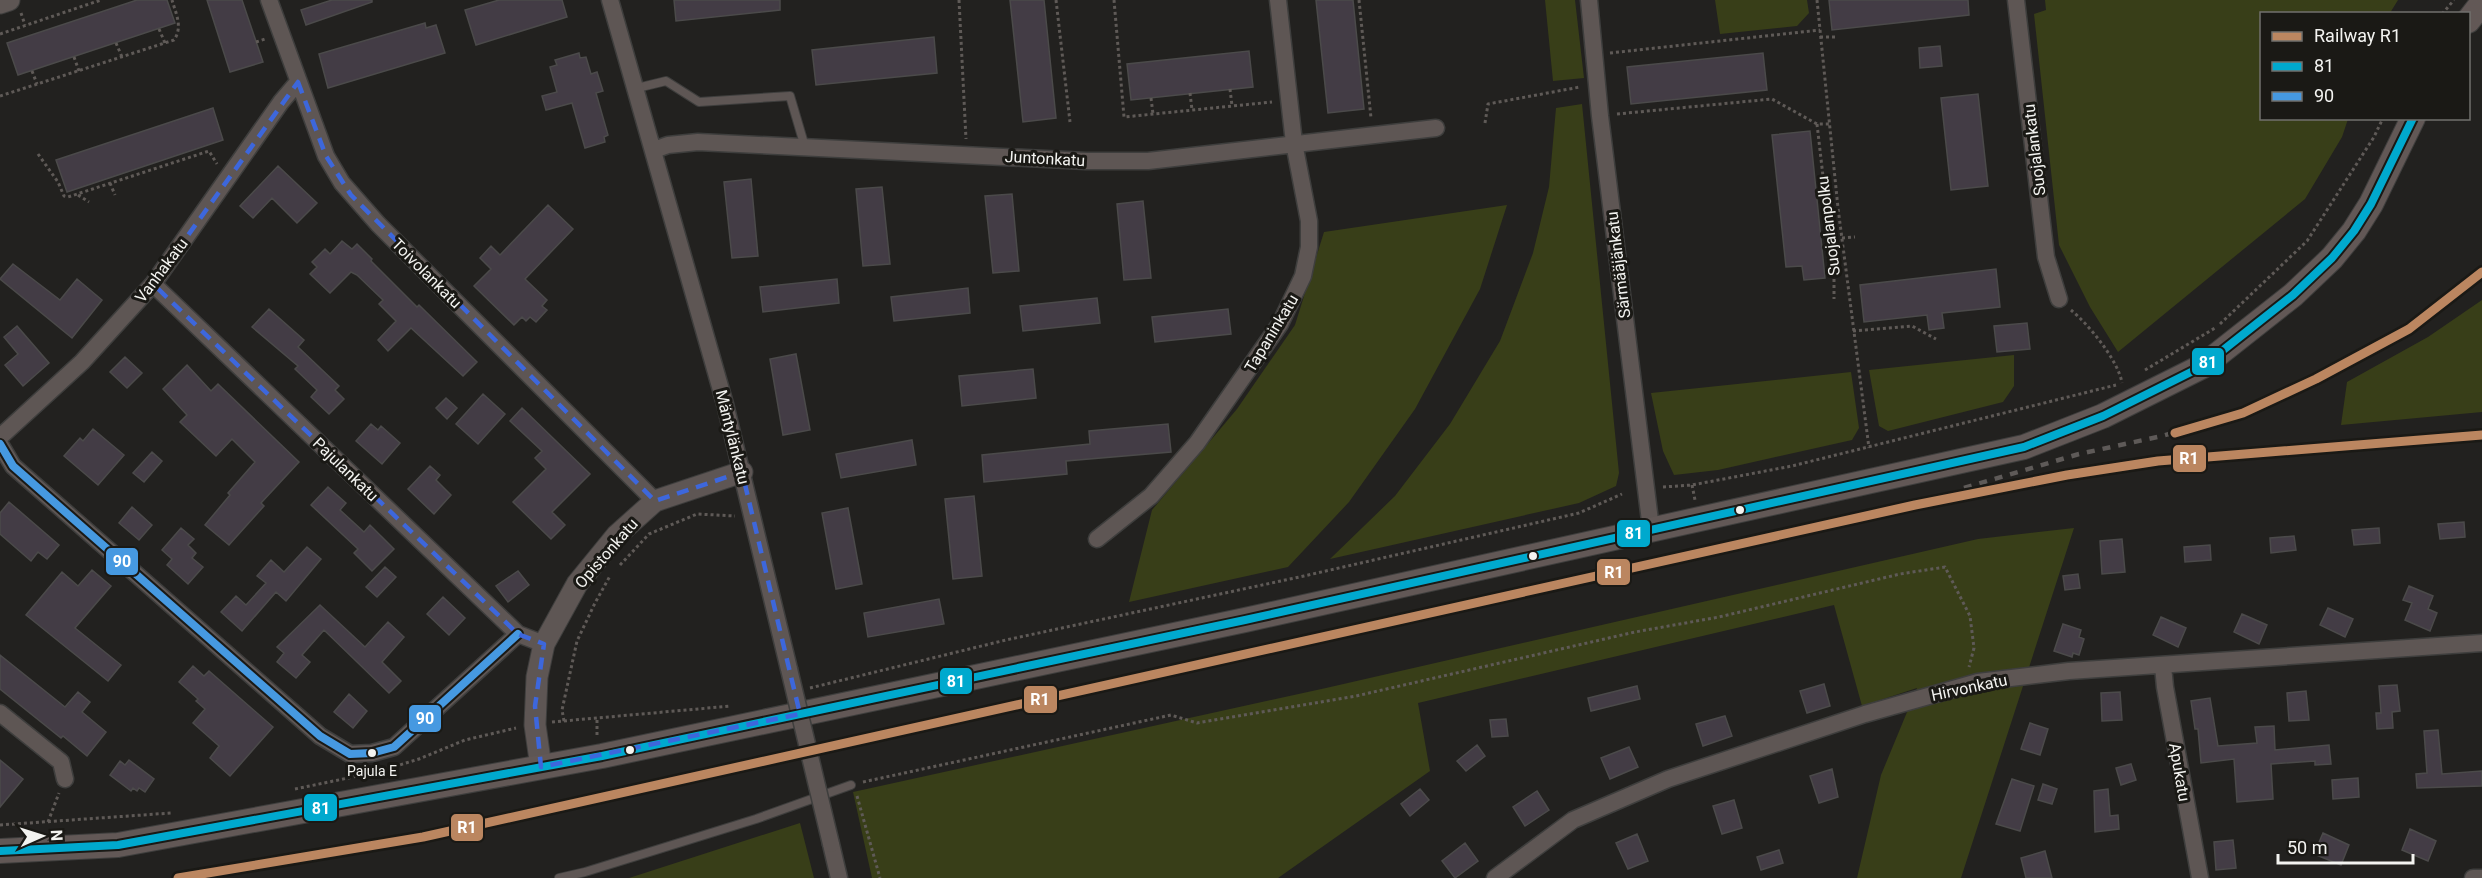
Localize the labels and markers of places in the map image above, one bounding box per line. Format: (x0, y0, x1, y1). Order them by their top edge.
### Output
unlabelled marker (1734, 504, 1746, 516)
unlabelled marker (1527, 550, 1539, 562)
unlabelled marker (624, 744, 636, 756)
marker: Pajula E (366, 747, 378, 759)
place label: Pajula E (347, 763, 397, 779)

